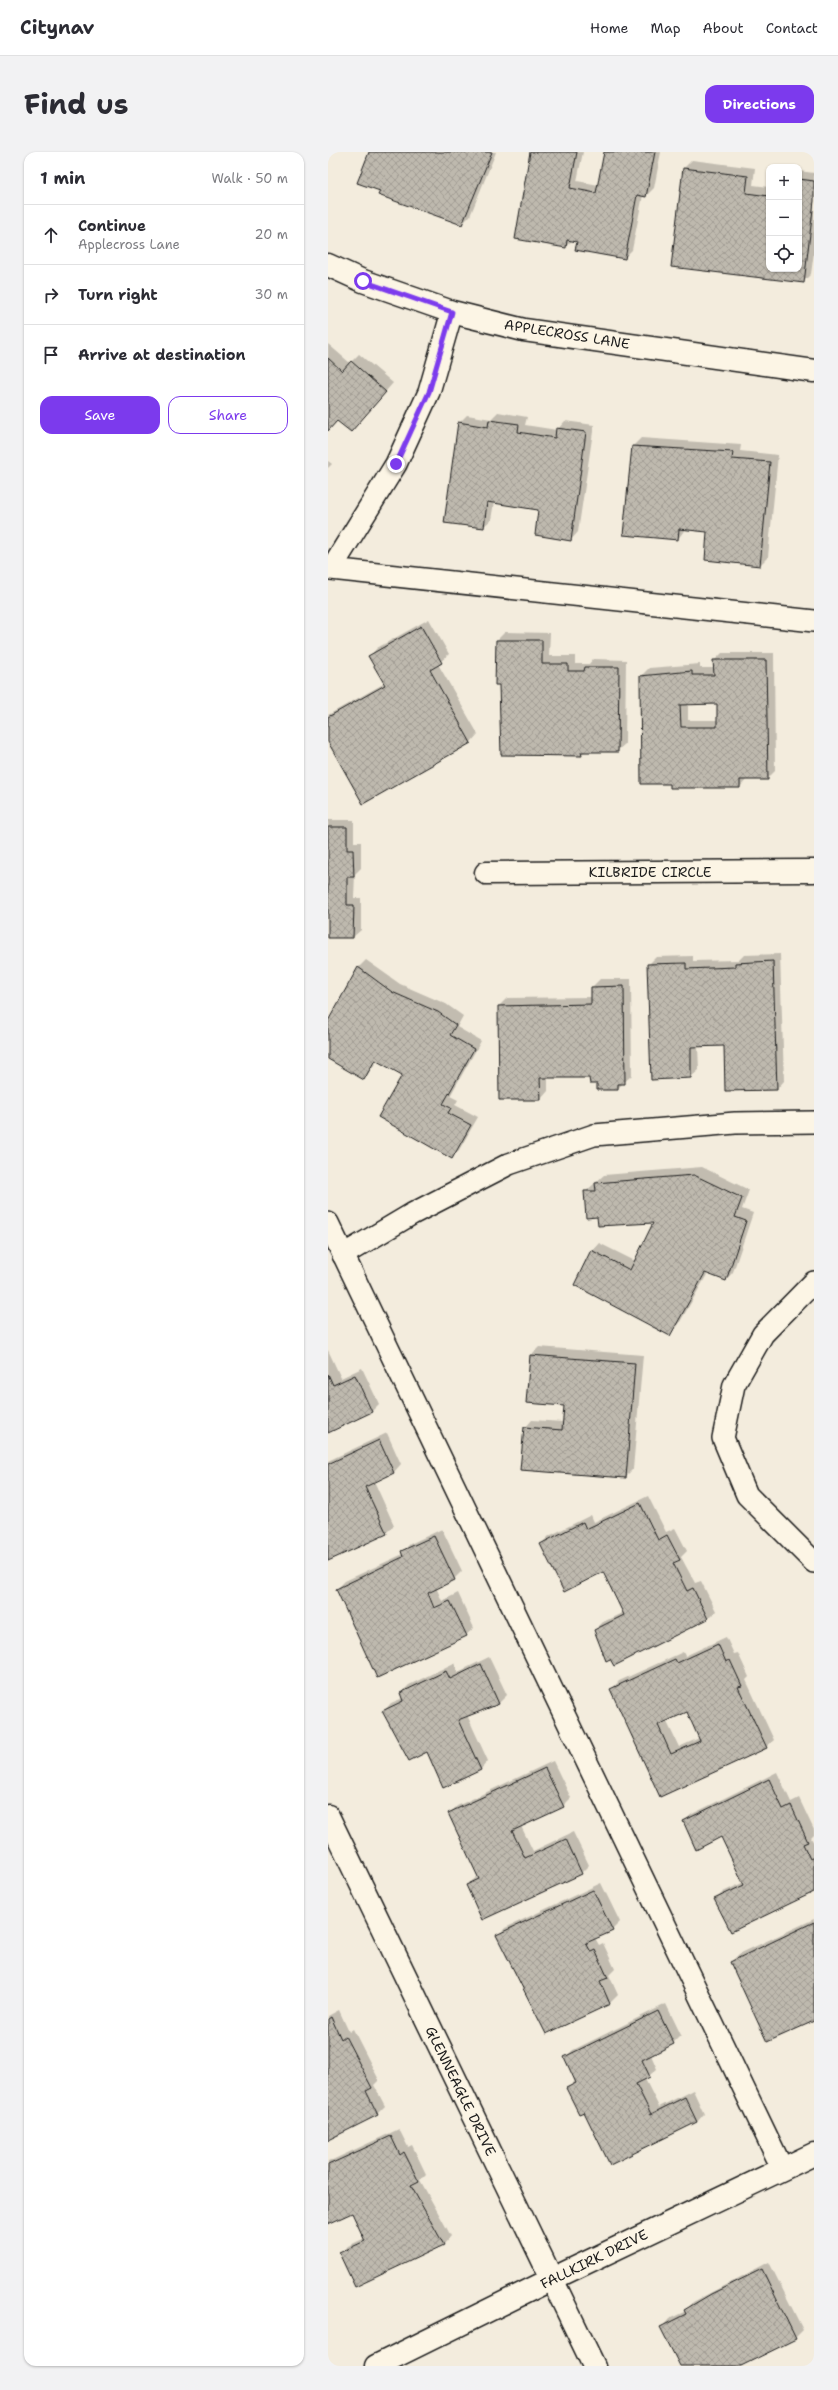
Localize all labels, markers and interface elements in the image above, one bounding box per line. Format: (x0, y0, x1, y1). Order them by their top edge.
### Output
text: Citynav (20, 15, 94, 40)
text: Home (590, 19, 629, 37)
text: Map (651, 19, 681, 37)
text: About (703, 19, 744, 37)
text: Contact (766, 19, 818, 37)
text: Find us (24, 85, 129, 123)
button: Directions (705, 85, 814, 123)
map controls (766, 164, 802, 272)
button: + (766, 164, 802, 200)
text: 1 min (40, 167, 85, 189)
text: Walk · 50 m (211, 170, 288, 187)
button: − (766, 200, 802, 236)
text: Continue (78, 216, 146, 236)
icon: ahead (40, 224, 62, 246)
text: 20 m (255, 226, 288, 243)
text: Applecross Lane (78, 236, 180, 253)
button: locate (766, 236, 802, 272)
route start (354, 272, 372, 290)
icon: right (40, 284, 62, 306)
text: Turn right (78, 285, 158, 305)
text: 30 m (254, 286, 288, 303)
street label: APPLECROSS LANE (503, 315, 631, 353)
icon: arrive (40, 344, 62, 366)
text: Arrive at destination (78, 345, 246, 365)
button: Save (40, 396, 160, 434)
button: Share (168, 396, 288, 434)
route end (387, 455, 405, 473)
street label: KILBRIDE CIRCLE (588, 863, 712, 881)
street label: GLENNEAGLE DRIVE (422, 2023, 500, 2159)
street label: FALLKIRK DRIVE (537, 2225, 651, 2293)

